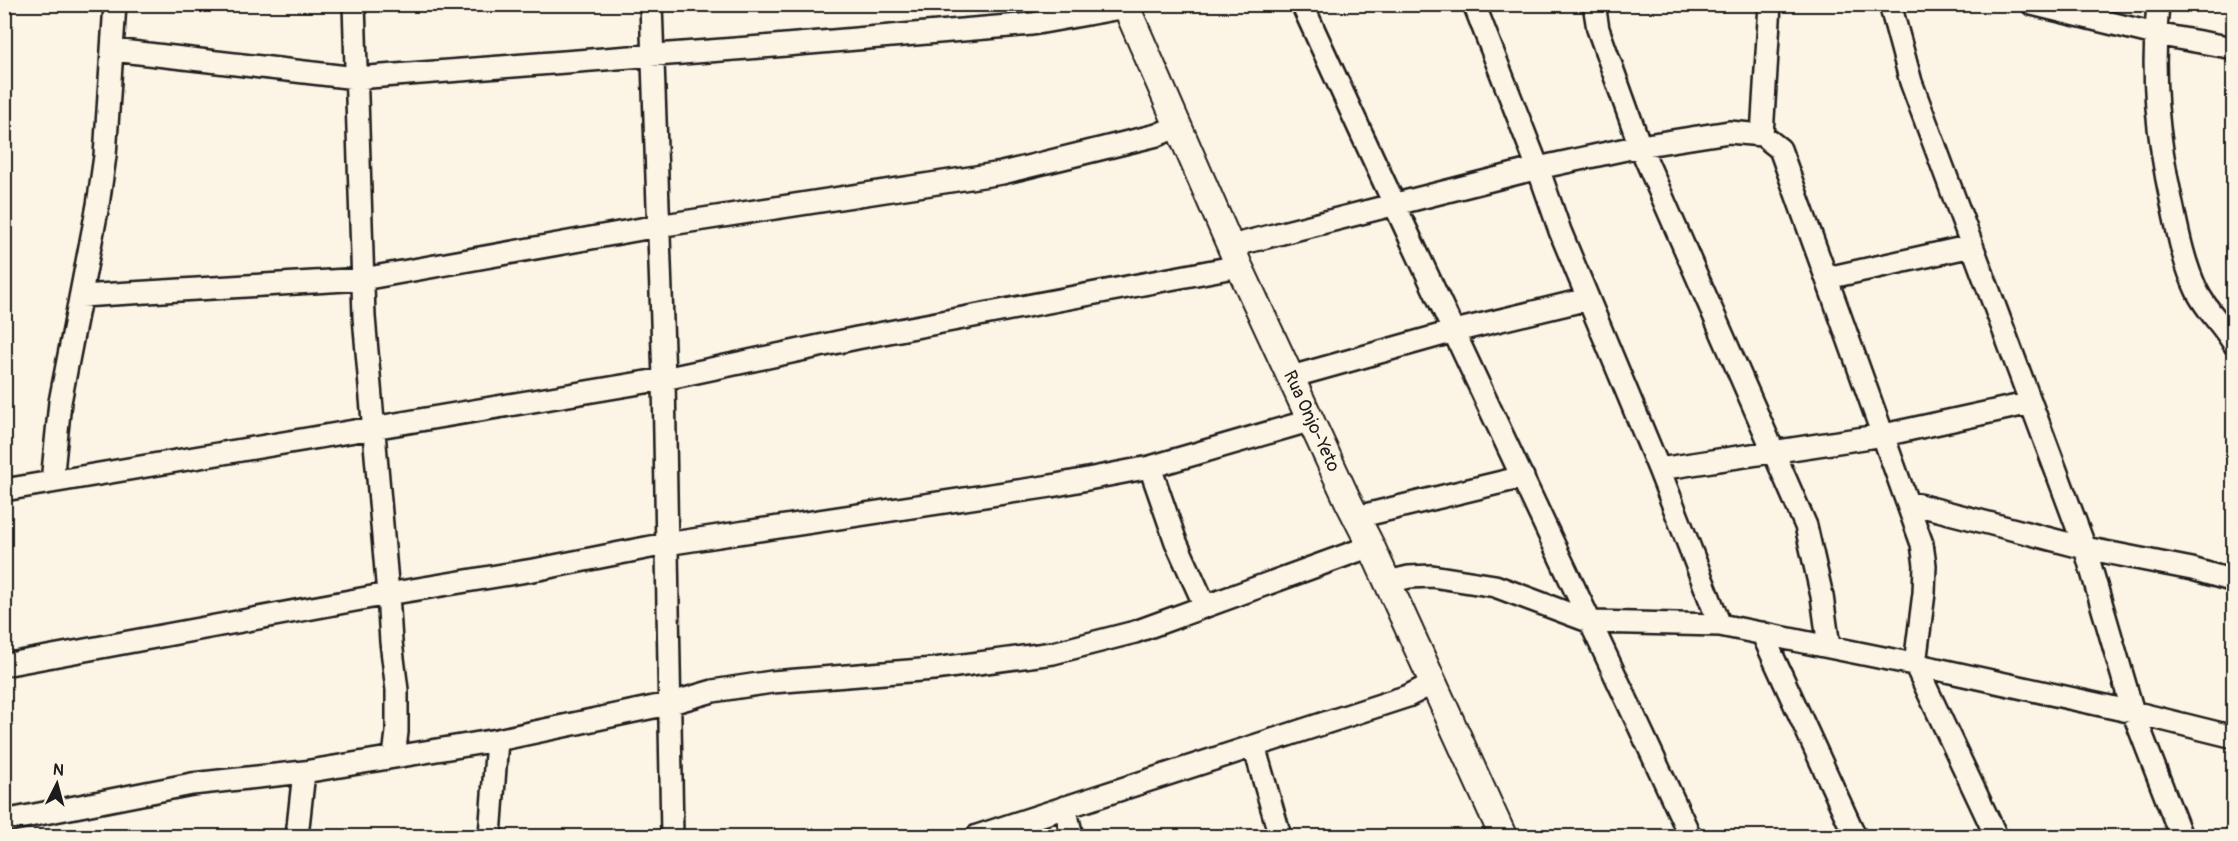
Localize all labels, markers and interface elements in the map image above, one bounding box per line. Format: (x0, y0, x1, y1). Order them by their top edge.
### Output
street label: Rua Onjo-Yeto (1278, 367, 1345, 476)
north arrow (27, 754, 87, 814)
text: N (52, 760, 65, 781)

